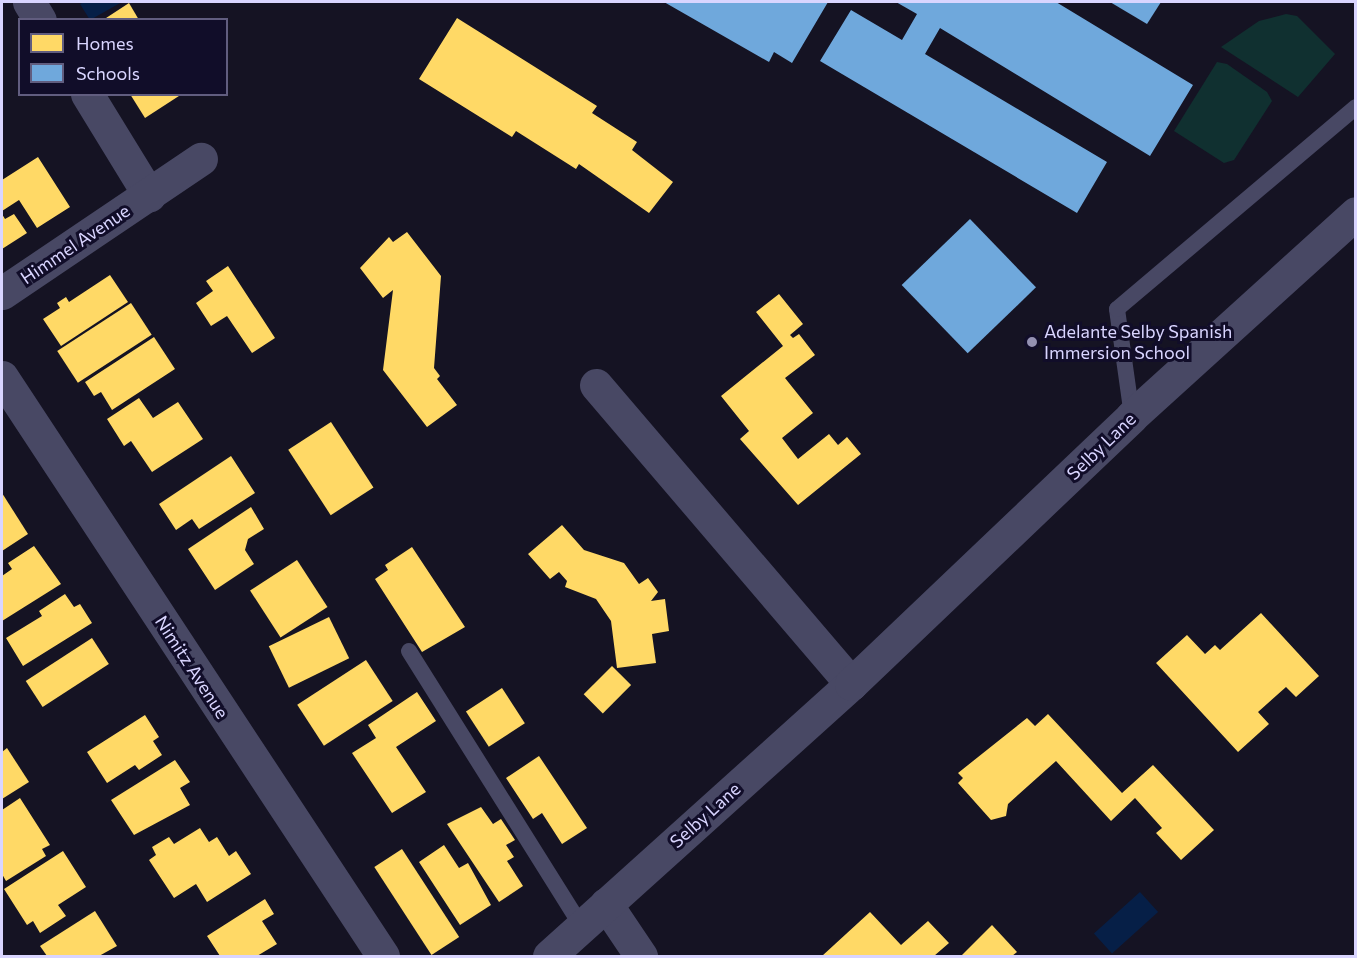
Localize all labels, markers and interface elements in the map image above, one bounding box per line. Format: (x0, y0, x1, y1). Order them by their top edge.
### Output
legend (18, 18, 228, 96)
text: Homes (76, 32, 134, 54)
text: Schools (76, 62, 140, 84)
street label: Himmel Avenue (16, 200, 134, 288)
place label: Adelante Selby Spanish Immersion School (1044, 321, 1232, 364)
marker: Adelante Selby Spanish Immersion School (1025, 335, 1039, 349)
street label: Selby Lane (1062, 408, 1140, 484)
street label: Nimitz Avenue (151, 612, 233, 722)
street label: Selby Lane (665, 778, 745, 852)

